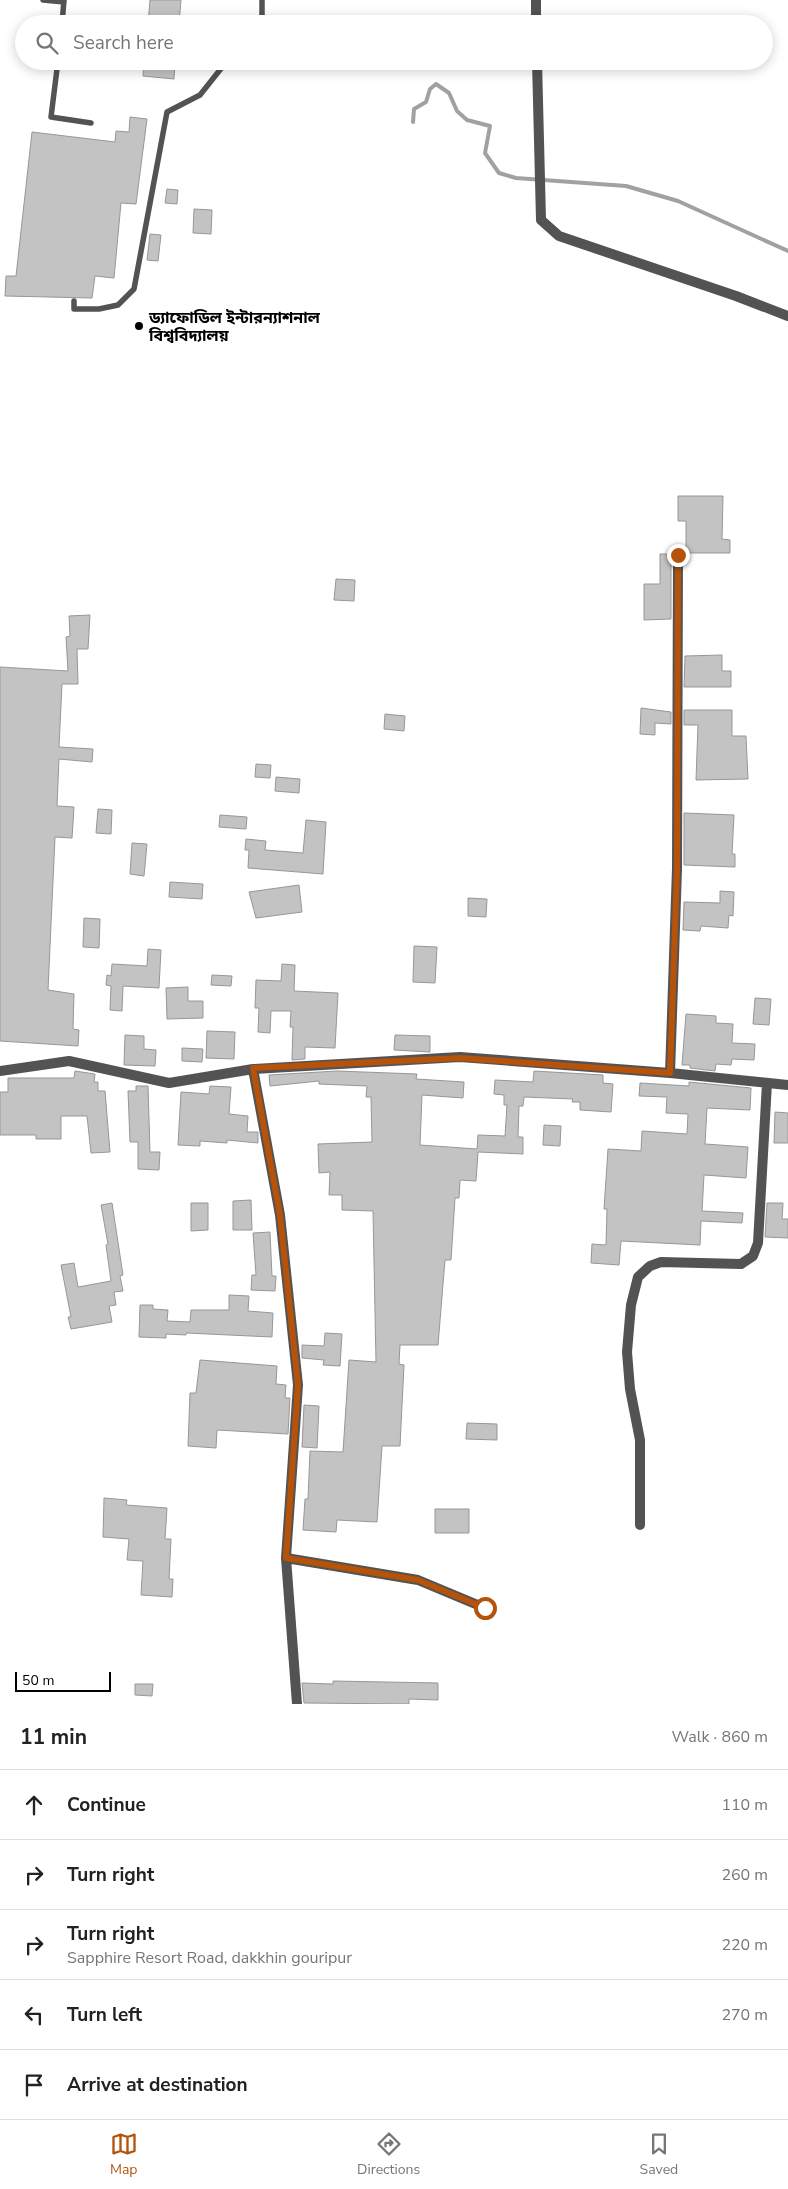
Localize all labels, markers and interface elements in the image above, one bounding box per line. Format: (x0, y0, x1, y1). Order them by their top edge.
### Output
search box (15, 15, 773, 70)
icon: search (33, 29, 61, 57)
text: Search here (73, 30, 174, 56)
place label: ড্যাফোডিল ইন্টারন্যাশনাল বিশ্ববিদ্যালয় (148, 307, 321, 347)
marker: ড্যাফোডিল ইন্টারন্যাশনাল বিশ্ববিদ্যালয় (133, 320, 145, 332)
route end (667, 544, 690, 567)
route start (474, 1597, 497, 1620)
scale bar (15, 1669, 111, 1692)
text: 50 m (22, 1671, 54, 1690)
text: 11 min (20, 1723, 87, 1751)
text: Walk · 860 m (672, 1726, 768, 1748)
icon: ahead (20, 1791, 48, 1819)
text: Continue (67, 1792, 146, 1818)
text: 110 m (721, 1794, 768, 1816)
icon: right (20, 1861, 48, 1889)
text: Turn right (67, 1862, 154, 1888)
text: 260 m (721, 1864, 768, 1886)
text: Turn right (67, 1921, 154, 1947)
icon: right (20, 1931, 48, 1959)
text: 220 m (721, 1934, 768, 1956)
text: Sapphire Resort Road, dakkhin gouripur (67, 1947, 352, 1969)
icon: left (20, 2001, 48, 2029)
text: Turn left (67, 2002, 142, 2028)
text: 270 m (721, 2004, 768, 2026)
icon: arrive (20, 2071, 48, 2099)
text: Arrive at destination (67, 2072, 248, 2098)
tab: Map (110, 2130, 138, 2179)
tab: Directions (357, 2130, 420, 2179)
tab: Saved (640, 2130, 678, 2179)

